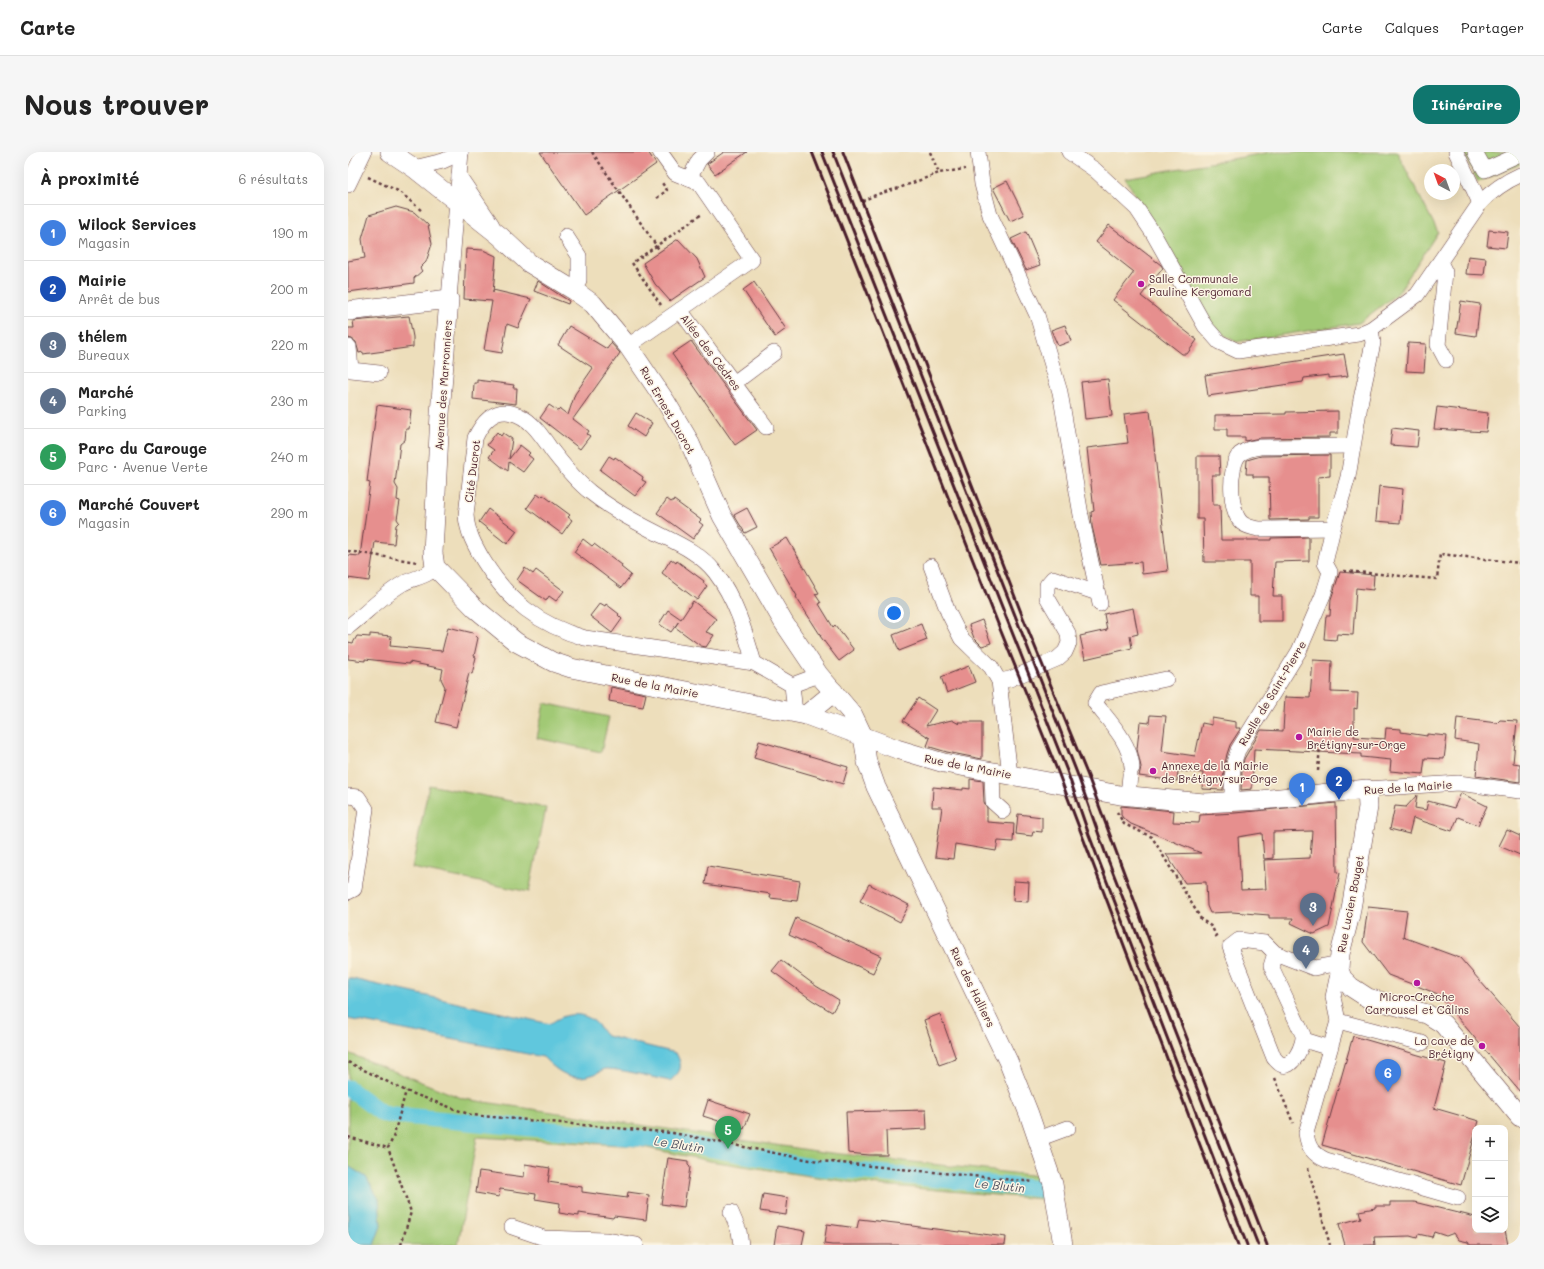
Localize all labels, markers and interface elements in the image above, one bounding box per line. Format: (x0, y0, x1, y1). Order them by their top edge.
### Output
text: Carte (20, 15, 75, 40)
text: Carte (1322, 18, 1363, 37)
text: Calques (1385, 18, 1439, 37)
text: Partager (1461, 18, 1524, 37)
button: Itinéraire (1413, 85, 1520, 124)
text: Nous trouver (24, 86, 209, 122)
north arrow (1424, 164, 1460, 200)
text: À proximité (40, 167, 139, 189)
text: 6 résultats (239, 170, 308, 187)
text: Wilock Services (78, 214, 196, 234)
text: 1 (50, 224, 56, 241)
text: 190 m (272, 224, 308, 241)
text: Magasin (78, 234, 130, 251)
text: Mairie (78, 270, 126, 290)
place label: Salle Communale Pauline Kergomard (1149, 271, 1251, 299)
marker: Salle Communale Pauline Kergomard (1136, 279, 1146, 289)
text: 2 (49, 280, 57, 297)
text: 200 m (270, 280, 308, 297)
text: Arrêt de bus (78, 290, 160, 307)
street label: Allée des Cèdres (677, 311, 745, 393)
street label: Avenue des Marronniers (431, 319, 455, 451)
text: thélem (78, 326, 127, 346)
text: 3 (49, 336, 57, 353)
text: 220 m (271, 336, 308, 353)
text: Bureaux (78, 346, 130, 363)
street label: Rue Ernest Ducrot (637, 363, 699, 457)
text: Marché (78, 382, 134, 402)
text: 4 (49, 392, 57, 409)
text: 230 m (271, 392, 308, 409)
text: Parking (78, 402, 126, 419)
text: Parc du Carouge (78, 438, 207, 458)
street label: Cité Ducrot (461, 439, 483, 503)
text: 5 (49, 448, 57, 465)
text: 240 m (271, 448, 308, 465)
text: Parc · Avenue Verte (78, 458, 208, 475)
text: Marché Couvert (78, 494, 200, 514)
text: 6 (49, 504, 57, 521)
text: 290 m (271, 504, 308, 521)
text: Magasin (78, 514, 130, 531)
your location (884, 603, 904, 623)
street label: Ruelle de Saint-Pierre (1235, 638, 1309, 748)
street label: Rue de la Mairie (610, 669, 700, 701)
place label: Mairie de Brétigny-sur-Orge (1307, 724, 1406, 752)
marker: Mairie de Brétigny-sur-Orge (1294, 732, 1304, 742)
street label: Rue de la Mairie (923, 750, 1013, 782)
place label: Annexe de la Mairie de Brétigny-sur-Orge (1161, 758, 1278, 786)
marker: Annexe de la Mairie de Brétigny-sur-Orge (1148, 766, 1158, 776)
pin: 2 (1326, 767, 1352, 800)
pin: 1 (1289, 773, 1315, 806)
street label: Rue de la Mairie (1363, 776, 1453, 798)
street label: Rue Lucien Bouget (1333, 854, 1367, 954)
pin: 3 (1300, 893, 1326, 926)
pin: 4 (1293, 936, 1319, 969)
street label: Rue des Halliers (947, 944, 999, 1030)
marker: Micro-Crèche Carrousel et Câlins (1412, 978, 1422, 988)
place label: Micro-Crèche Carrousel et Câlins (1365, 989, 1469, 1017)
place label: La cave de Brétigny (1415, 1033, 1474, 1061)
marker: La cave de Brétigny (1477, 1041, 1487, 1051)
pin: 6 (1375, 1059, 1401, 1092)
pin: 5 (715, 1116, 741, 1149)
map controls (1472, 1125, 1508, 1233)
button: + (1472, 1125, 1508, 1161)
water label: Le Blutin (653, 1132, 705, 1156)
button: − (1472, 1161, 1508, 1197)
water label: Le Blutin (974, 1174, 1026, 1196)
button: layers (1472, 1197, 1508, 1233)

